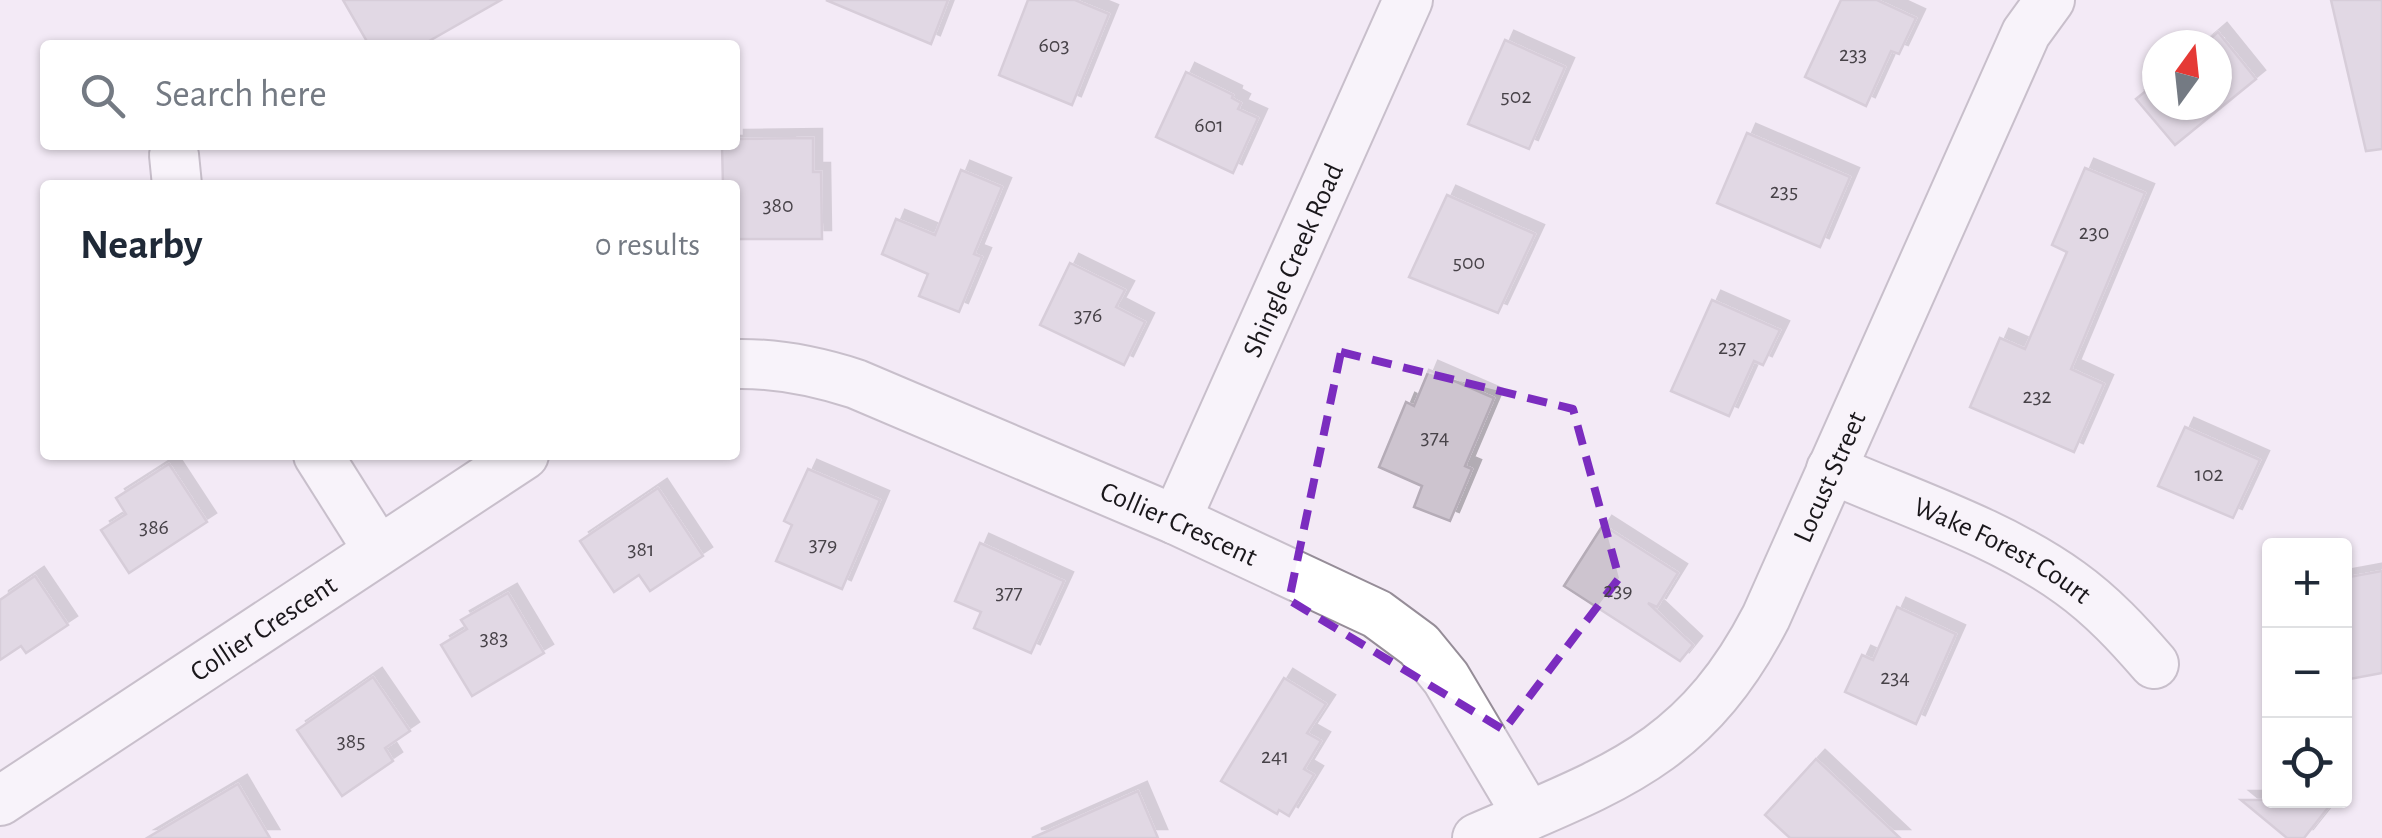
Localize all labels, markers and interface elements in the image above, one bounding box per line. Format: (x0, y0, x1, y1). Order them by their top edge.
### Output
north arrow (2142, 30, 2232, 120)
house number: 603 (1038, 34, 1070, 56)
search box (40, 40, 740, 150)
house number: 233 (1839, 43, 1867, 65)
icon: search (75, 68, 130, 123)
text: Search here (155, 76, 327, 114)
house number: 502 (1501, 85, 1531, 107)
house number: 601 (1194, 114, 1224, 136)
street label: Shingle Creek Road (1239, 159, 1349, 362)
house number: 235 (1770, 180, 1798, 202)
house number: 380 (762, 194, 794, 216)
house number: 230 (2079, 221, 2109, 243)
text: Nearby (80, 224, 203, 266)
text: 0 results (595, 229, 700, 261)
house number: 500 (1453, 251, 1485, 273)
house number: 376 (1074, 304, 1102, 326)
house number: 237 (1718, 336, 1746, 358)
house number: 232 (2022, 385, 2052, 407)
street label: Locust Street (1789, 408, 1872, 547)
house number: 374 (1421, 426, 1449, 448)
house number: 102 (2194, 463, 2224, 485)
street label: Collier Crescent (1096, 478, 1261, 572)
street label: Wake Forest Court (1910, 493, 2096, 610)
house number: 386 (139, 516, 169, 538)
house number: 379 (809, 533, 837, 555)
house number: 381 (627, 538, 655, 560)
map controls (2262, 538, 2352, 808)
button: + (2262, 538, 2352, 628)
street label: Collier Crescent (186, 571, 342, 687)
house number: 239 (1603, 579, 1633, 601)
house number: 377 (995, 581, 1023, 603)
house number: 383 (480, 627, 508, 649)
button: − (2262, 628, 2352, 718)
house number: 234 (1880, 666, 1910, 688)
button: locate (2262, 718, 2352, 808)
house number: 385 (337, 730, 365, 752)
house number: 241 (1261, 745, 1289, 767)

